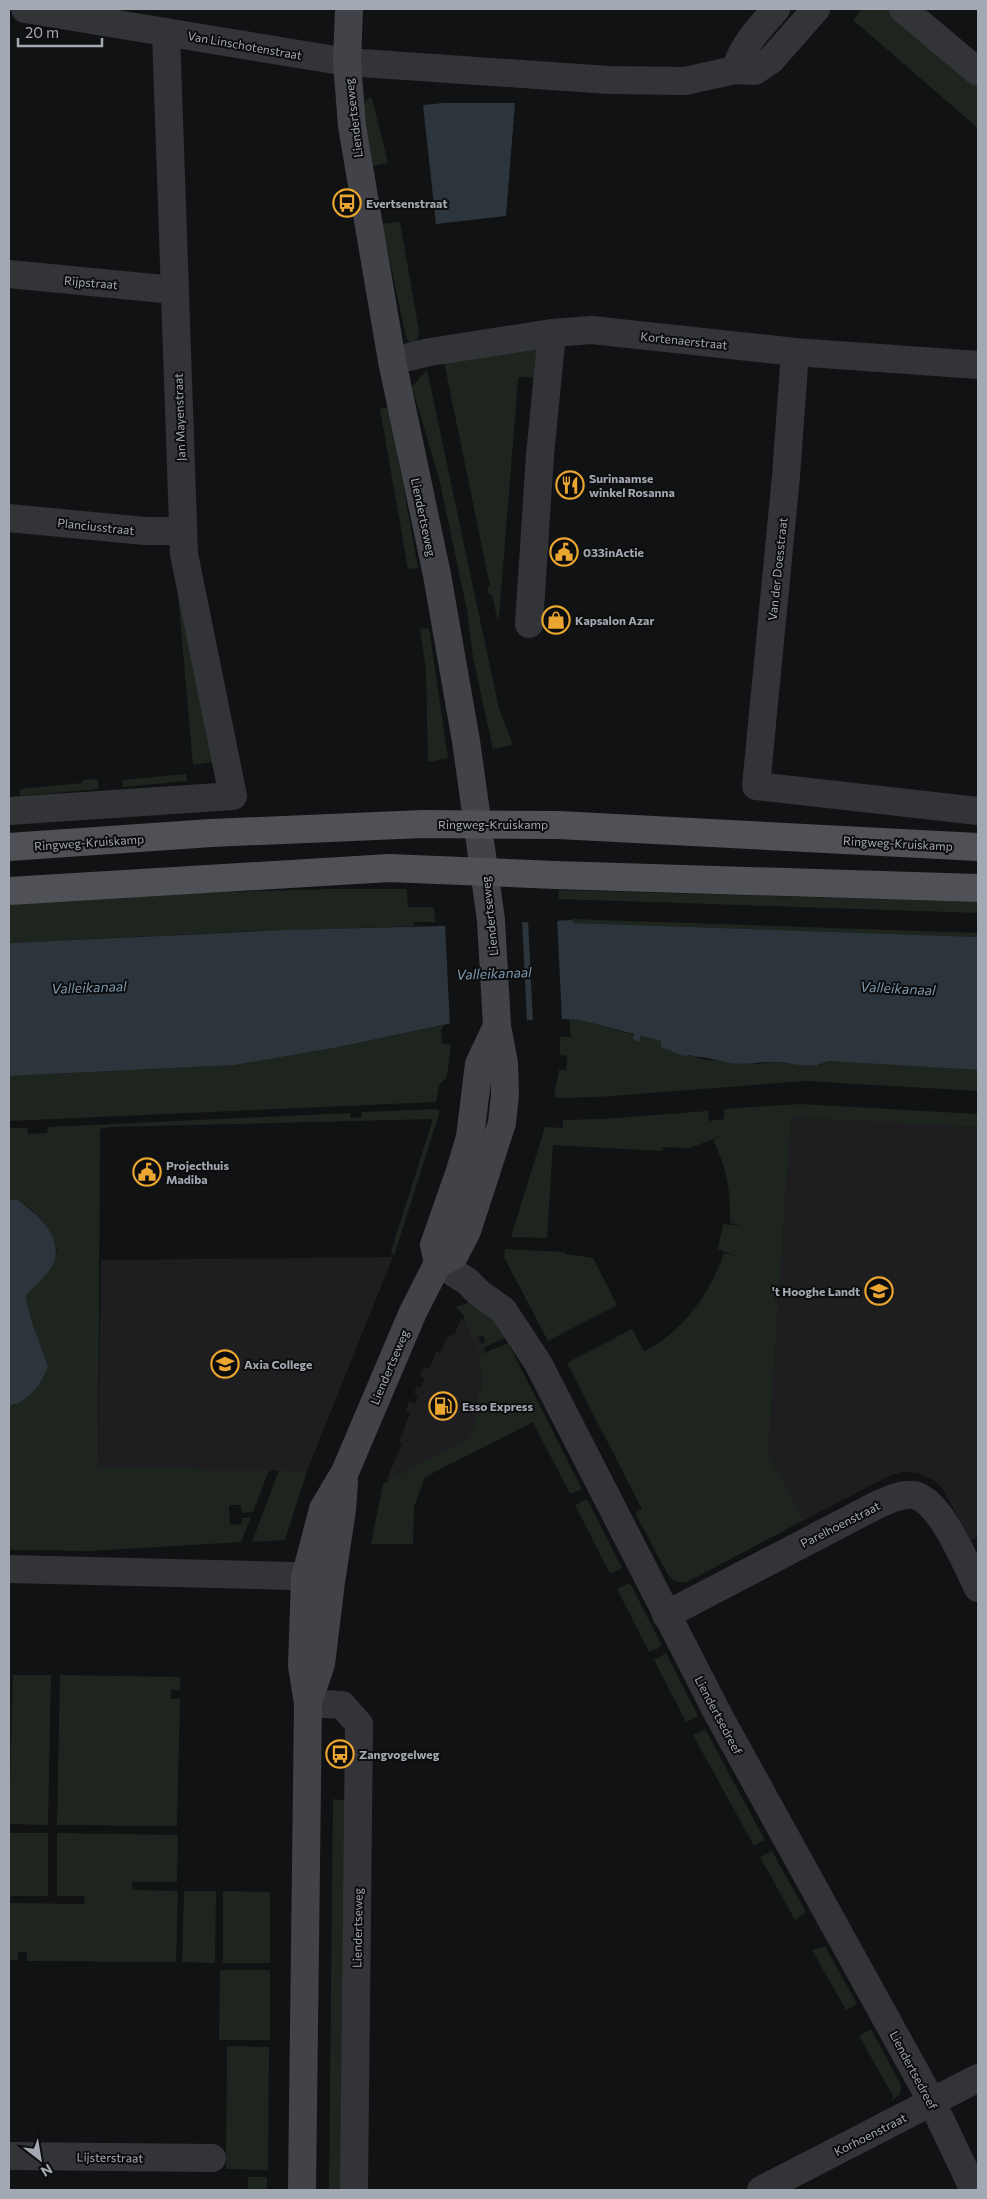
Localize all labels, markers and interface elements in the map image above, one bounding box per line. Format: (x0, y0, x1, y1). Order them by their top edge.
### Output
scale bar (18, 15, 101, 47)
text: 20 m (25, 23, 59, 41)
street label: Van Linschotenstraat (187, 28, 303, 62)
street label: Liendertseweg (341, 77, 365, 159)
bus stop icon: Evertsenstraat (332, 188, 362, 218)
place label: Evertsenstraat (366, 196, 447, 210)
street label: Rijpstraat (64, 273, 118, 291)
street label: Kortenaerstraat (640, 328, 728, 352)
street label: Jan Mayenstraat (170, 373, 189, 461)
restaurant icon: Surinaamse winkel Rosanna (555, 470, 585, 500)
place label: Surinaamse winkel Rosanna (589, 471, 675, 499)
street label: Liendertseweg (409, 476, 439, 558)
street label: Planciusstraat (57, 515, 135, 537)
street label: Van der Doesstraat (765, 517, 789, 621)
public building icon: 033inActie (549, 537, 579, 567)
place label: 033inActie (583, 545, 644, 559)
shop icon: Kapsalon Azar (541, 605, 571, 635)
place label: Kapsalon Azar (575, 613, 654, 627)
street label: Ringweg-Kruiskamp (438, 817, 548, 831)
street label: Ringweg-Kruiskamp (34, 831, 144, 853)
street label: Ringweg-Kruiskamp (843, 833, 953, 853)
street label: Liendertseweg (478, 875, 500, 957)
water label: Valleikanaal (456, 963, 532, 983)
water label: Valleikanaal (51, 977, 127, 997)
water label: Valleikanaal (860, 978, 937, 998)
public building icon: Projecthuis Madiba (132, 1157, 162, 1187)
place label: Projecthuis Madiba (166, 1158, 229, 1186)
school or university icon: 't Hooghe Landt (864, 1276, 894, 1306)
place label: 't Hooghe Landt (772, 1284, 860, 1298)
street label: Liendertseweg (367, 1327, 411, 1407)
school or university icon: Axia College (210, 1349, 240, 1379)
place label: Axia College (244, 1357, 312, 1371)
fuel station icon: Esso Express (428, 1391, 458, 1421)
place label: Esso Express (462, 1399, 533, 1413)
street label: Parelhoenstraat (798, 1498, 882, 1550)
street label: Liendertsedreef (692, 1673, 746, 1757)
bus stop icon: Zangvogelweg (325, 1739, 355, 1769)
place label: Zangvogelweg (359, 1747, 440, 1761)
street label: Liendertseweg (349, 1887, 365, 1968)
street label: Liendertsedreef (887, 2028, 941, 2112)
street label: Korhoenstraat (831, 2110, 909, 2158)
north arrow (15, 2134, 65, 2184)
street label: Lijsterstraat (77, 2149, 144, 2165)
text: N (38, 2161, 56, 2181)

